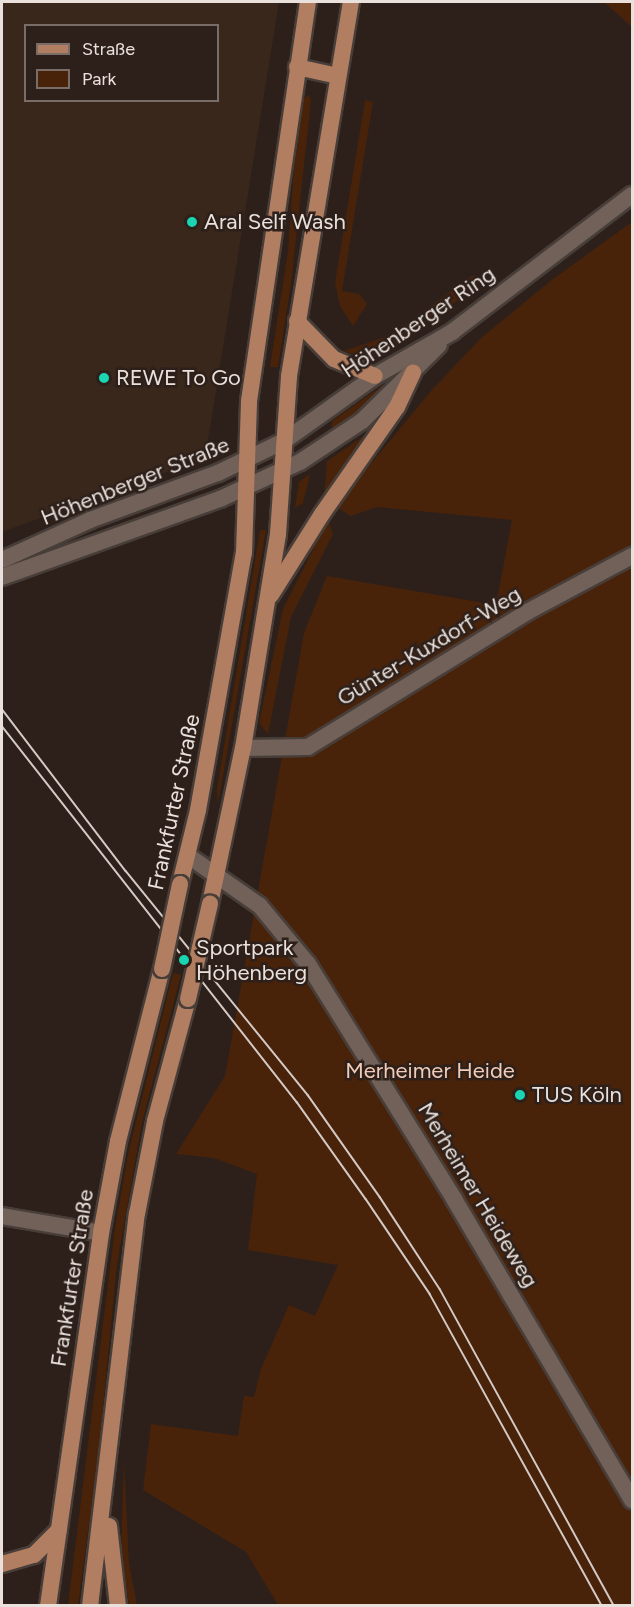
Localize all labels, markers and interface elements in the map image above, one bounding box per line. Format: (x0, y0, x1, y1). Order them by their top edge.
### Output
legend (24, 24, 219, 102)
text: Straße (82, 38, 135, 60)
text: Park (82, 68, 116, 90)
place label: Aral Self Wash (204, 209, 346, 235)
marker: Aral Self Wash (185, 215, 199, 229)
street label: Höhenberger Ring (336, 261, 500, 383)
place label: REWE To Go (116, 365, 241, 391)
marker: REWE To Go (97, 371, 111, 385)
street label: Höhenberger Straße (37, 431, 233, 531)
street label: Günter-Kuxdorf-Weg (332, 581, 526, 711)
street label: Frankfurter Straße (142, 712, 206, 892)
place label: Sportpark Höhenberg (196, 934, 307, 986)
marker: Sportpark Höhenberg (177, 953, 191, 967)
park label: Merheimer Heide (345, 1058, 515, 1084)
place label: TUS Köln (532, 1082, 622, 1108)
marker: TUS Köln (513, 1088, 527, 1102)
street label: Merheimer Heideweg (412, 1098, 544, 1292)
street label: Frankfurter Straße (45, 1187, 99, 1369)

